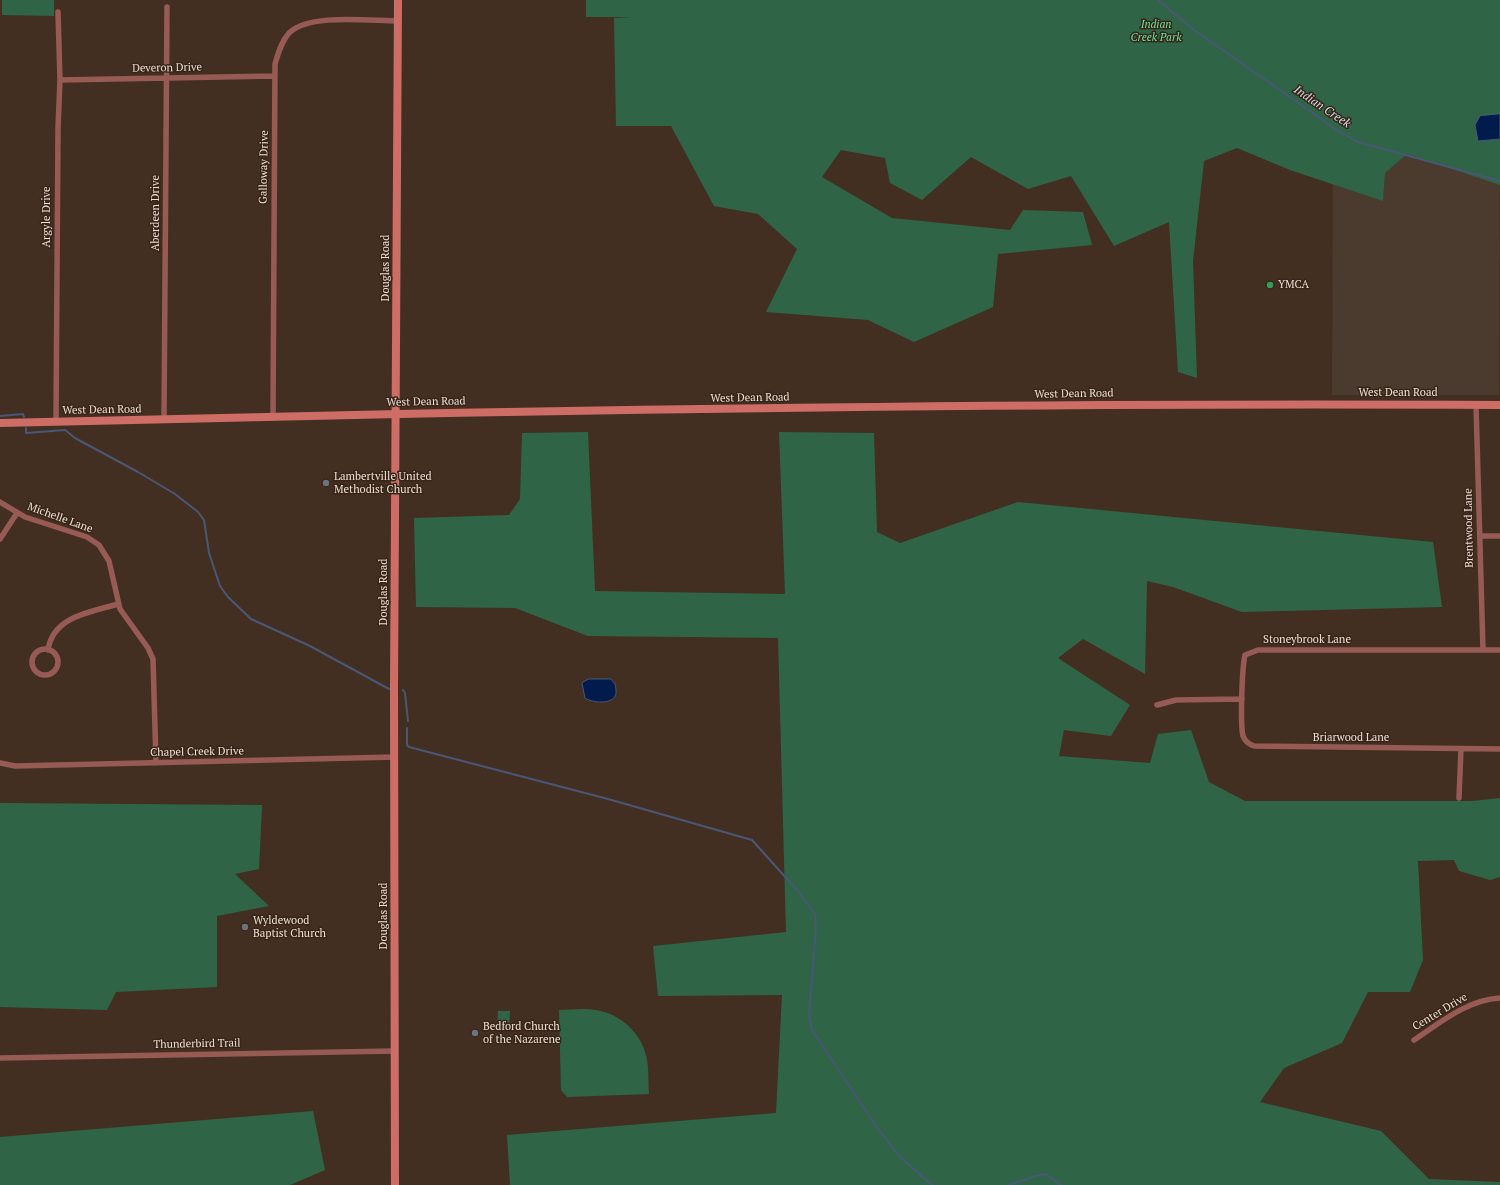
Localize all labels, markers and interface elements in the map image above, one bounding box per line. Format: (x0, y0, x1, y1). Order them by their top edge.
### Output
park label: Indian Creek Park (1131, 18, 1181, 44)
street label: Deveron Drive (132, 61, 202, 75)
water label: Indian Creek (1291, 83, 1353, 131)
street label: Galloway Drive (257, 130, 271, 204)
street label: Aberdeen Drive (149, 175, 163, 251)
street label: Argyle Drive (40, 187, 54, 247)
street label: Douglas Road (379, 235, 393, 301)
place label: YMCA (1278, 278, 1309, 292)
marker: YMCA (1265, 280, 1275, 290)
street label: West Dean Road (1358, 386, 1438, 400)
street label: West Dean Road (1034, 387, 1114, 401)
street label: West Dean Road (710, 391, 790, 405)
street label: West Dean Road (386, 395, 466, 409)
street label: West Dean Road (62, 403, 142, 417)
place label: Lambertville United Methodist Church (334, 470, 432, 496)
marker: Lambertville United Methodist Church (321, 478, 331, 488)
street label: Brentwood Lane (1462, 488, 1476, 568)
street label: Michelle Lane (26, 500, 94, 536)
street label: Douglas Road (377, 559, 391, 625)
street label: Stoneybrook Lane (1263, 633, 1351, 647)
street label: Briarwood Lane (1313, 731, 1389, 745)
street label: Chapel Creek Drive (150, 745, 244, 759)
street label: Douglas Road (377, 883, 391, 949)
place label: Wyldewood Baptist Church (253, 914, 326, 940)
marker: Wyldewood Baptist Church (240, 922, 250, 932)
street label: Center Drive (1410, 990, 1470, 1034)
place label: Bedford Church of the Nazarene (483, 1020, 561, 1046)
marker: Bedford Church of the Nazarene (470, 1028, 480, 1038)
street label: Thunderbird Trail (153, 1037, 241, 1051)

